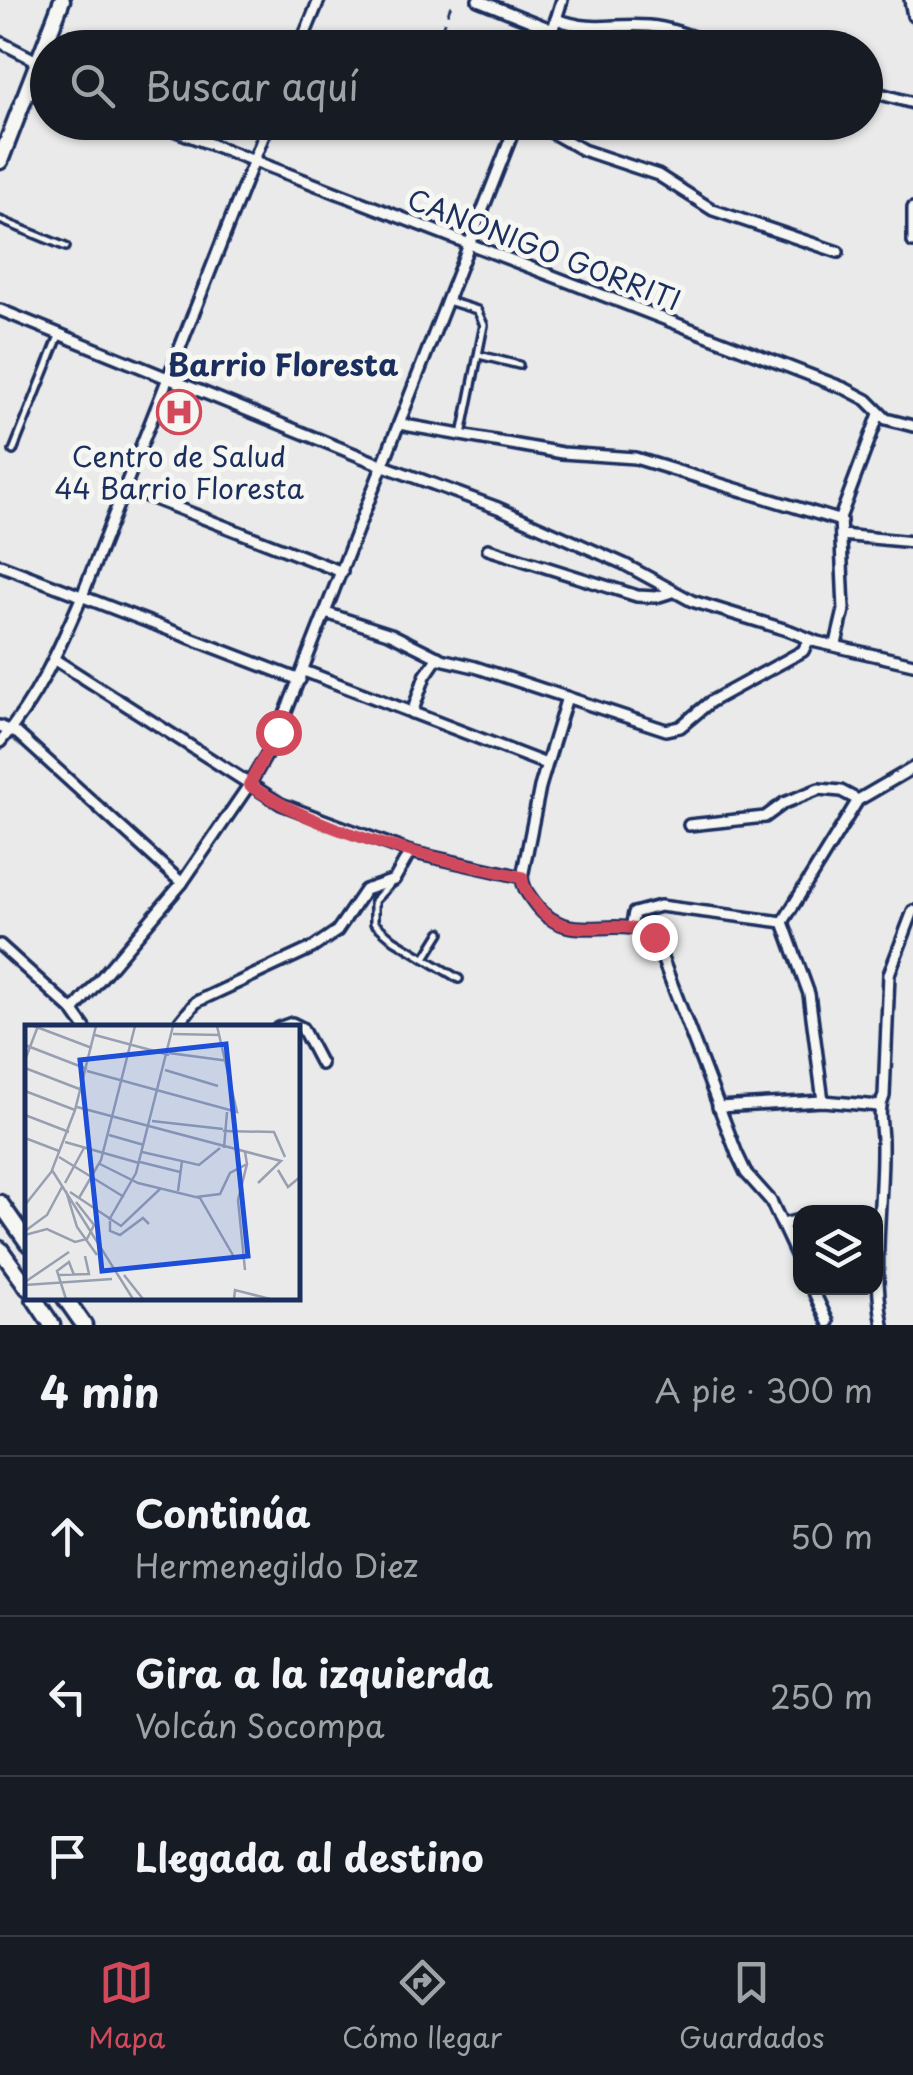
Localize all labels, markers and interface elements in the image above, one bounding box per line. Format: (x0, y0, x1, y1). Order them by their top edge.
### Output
search box (30, 30, 883, 140)
text: Buscar aquí (145, 57, 359, 114)
icon: search (65, 58, 120, 113)
street label: CANONIGO GORRITI (401, 177, 688, 321)
district label: Barrio Floresta (168, 341, 399, 386)
hospital icon: Centro de Salud 44 Barrio Floresta (156, 389, 202, 435)
place label: Centro de Salud 44 Barrio Floresta (54, 434, 304, 509)
route start (256, 710, 302, 756)
route end (632, 915, 678, 961)
inset map (25, 1025, 300, 1300)
map controls (793, 1205, 883, 1295)
button: layers (793, 1205, 883, 1295)
text: 4 min (40, 1359, 160, 1422)
text: A pie · 300 m (655, 1366, 873, 1414)
text: Continúa (135, 1484, 311, 1541)
icon: ahead (40, 1509, 95, 1564)
text: 50 m (790, 1512, 873, 1560)
text: Hermenegildo Diez (135, 1541, 418, 1589)
text: Gira a la izquierda (135, 1644, 493, 1701)
icon: left (40, 1669, 95, 1724)
text: 250 m (770, 1672, 873, 1720)
text: Volcán Socompa (135, 1701, 385, 1749)
text: Llegada al destino (135, 1828, 484, 1885)
icon: arrive (40, 1829, 95, 1884)
tab: Mapa (88, 1955, 165, 2058)
tab: Cómo llegar (342, 1955, 502, 2058)
tab: Guardados (679, 1955, 825, 2058)

